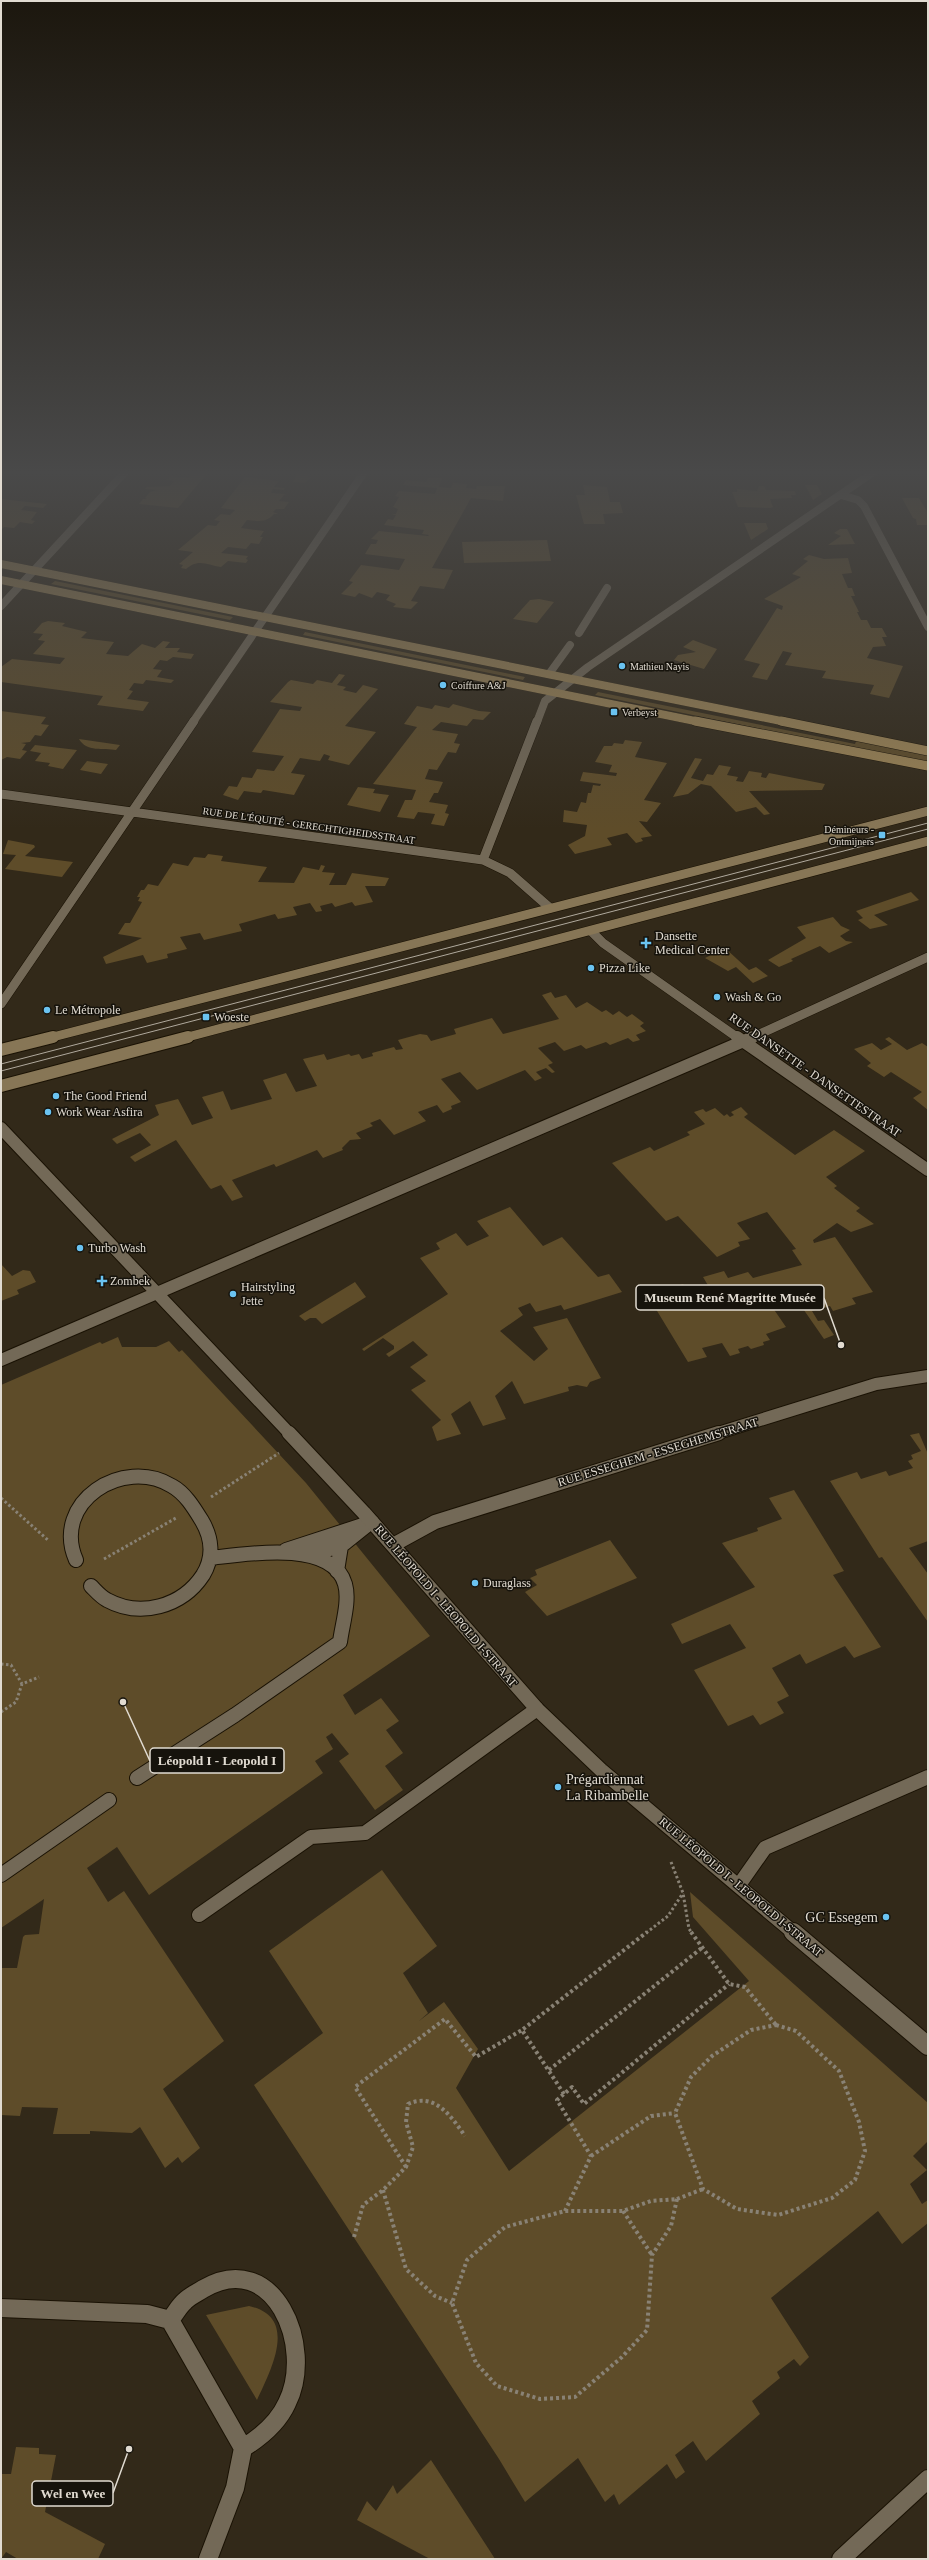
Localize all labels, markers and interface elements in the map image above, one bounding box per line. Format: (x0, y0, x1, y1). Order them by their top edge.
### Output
marker: Mathieu Nayis (617, 661, 627, 671)
place label: Mathieu Nayis (630, 661, 689, 672)
marker: Coiffure A&J (438, 680, 448, 690)
place label: Coiffure A&J (451, 680, 506, 691)
marker: Verbeyst (609, 707, 619, 717)
place label: Verbeyst (622, 707, 657, 718)
street label: RUE DE L'ÉQUITÉ - GERECHTIGHEIDSSTRAAT (202, 805, 416, 846)
place label: Démineurs - Ontmijners (824, 824, 874, 847)
marker: Démineurs - Ontmijners (877, 830, 887, 840)
place label: Dansette Medical Center (655, 929, 729, 957)
marker: Dansette Medical Center (640, 937, 652, 949)
place label: Pizza Like (599, 961, 650, 975)
marker: Pizza Like (586, 963, 596, 973)
place label: Wash & Go (725, 990, 781, 1004)
marker: Wash & Go (712, 992, 722, 1002)
place label: Le Métropole (55, 1003, 121, 1017)
marker: Le Métropole (42, 1005, 52, 1015)
place label: Woeste (214, 1010, 249, 1024)
street label: RUE DANSETTE - DANSETTESTRAAT (726, 1010, 904, 1140)
marker: Woeste (201, 1012, 211, 1022)
place label: The Good Friend (64, 1089, 147, 1103)
marker: The Good Friend (51, 1091, 61, 1101)
place label: Work Wear Asfira (56, 1105, 143, 1119)
marker: Work Wear Asfira (43, 1107, 53, 1117)
place label: Turbo Wash (88, 1241, 146, 1255)
marker: Turbo Wash (75, 1243, 85, 1253)
place label: Zombek (110, 1274, 150, 1288)
marker: Zombek (97, 1276, 107, 1286)
place label: Hairstyling Jette (241, 1280, 295, 1308)
callout: Museum René Magritte Musée (636, 1285, 824, 1310)
marker: Hairstyling Jette (228, 1289, 238, 1299)
text: Museum René Magritte Musée (644, 1290, 816, 1305)
street label: RUE ESSEGHEM - ESSEGHEMSTRAAT (556, 1415, 761, 1489)
street label: RUE LÉOPOLD I - LEOPOLD I-STRAAT (372, 1522, 520, 1690)
place label: Duraglass (483, 1576, 531, 1590)
marker: Duraglass (470, 1578, 480, 1588)
callout: Léopold I - Leopold I (150, 1748, 284, 1773)
text: Léopold I - Leopold I (158, 1753, 276, 1768)
place label: Prégardiennat La Ribambelle (566, 1772, 649, 1803)
marker: Prégardiennat La Ribambelle (553, 1782, 563, 1792)
street label: RUE LÉOPOLD I - LEOPOLD I-STRAAT (656, 1814, 826, 1960)
place label: GC Essegem (805, 1910, 878, 1925)
marker: GC Essegem (881, 1912, 891, 1922)
callout: Wel en Wee (32, 2481, 113, 2506)
text: Wel en Wee (41, 2486, 106, 2501)

